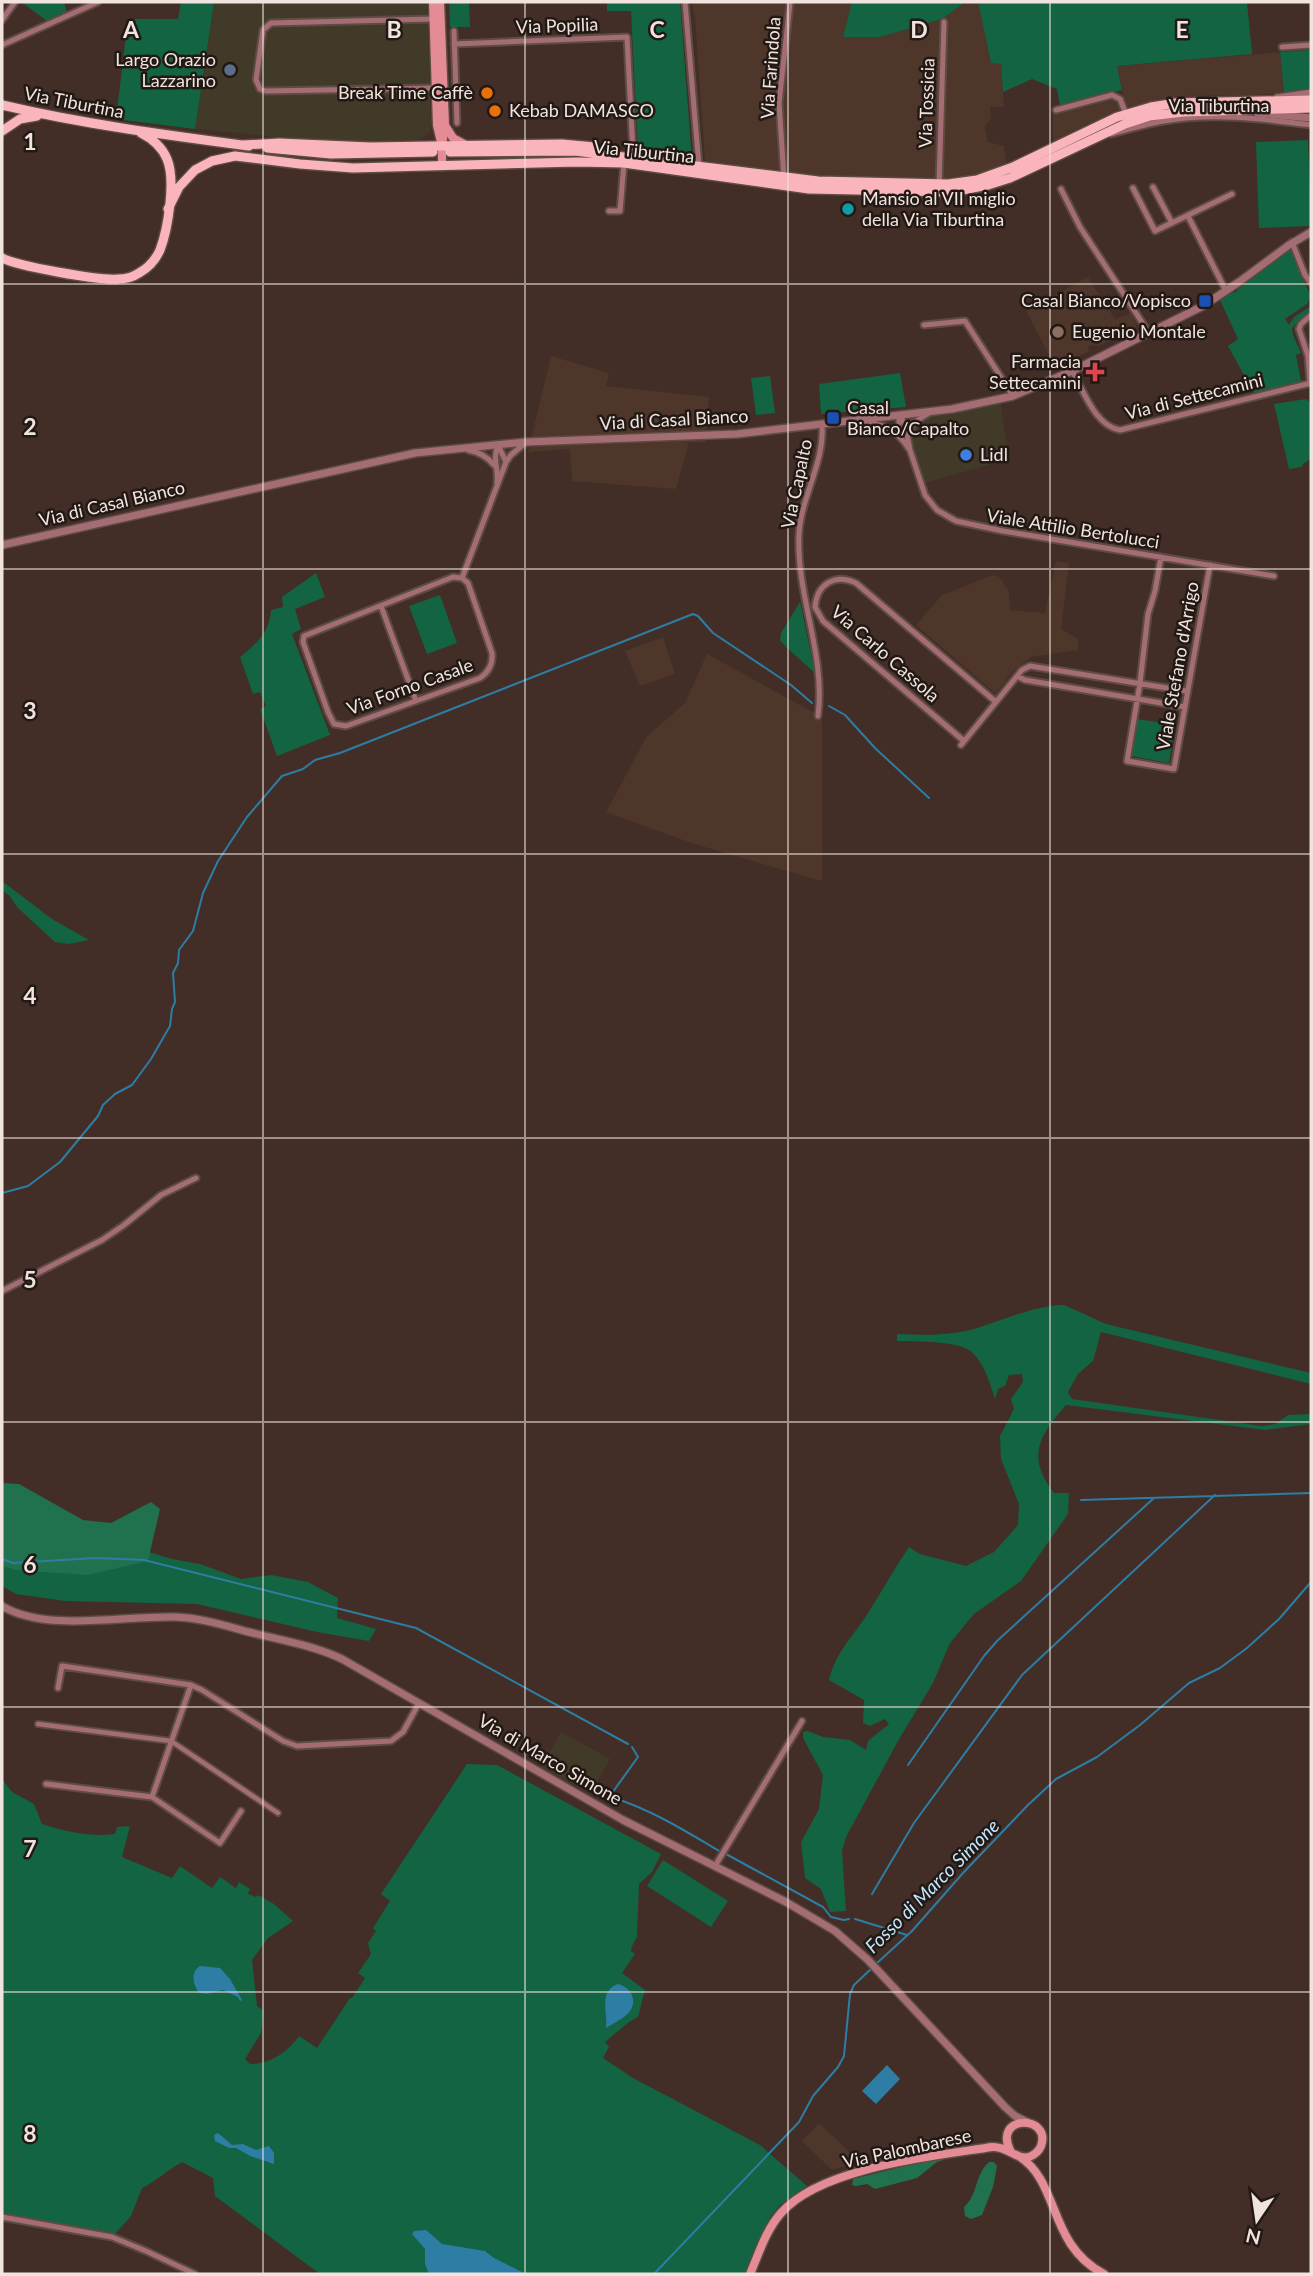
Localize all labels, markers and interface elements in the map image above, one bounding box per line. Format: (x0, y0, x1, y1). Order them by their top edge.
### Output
street label: Via Popilia (515, 13, 599, 37)
text: A (122, 15, 140, 43)
text: B (386, 15, 402, 43)
text: C (649, 15, 665, 43)
text: D (910, 15, 928, 43)
text: E (1175, 15, 1189, 43)
street label: Via Farindola (755, 16, 785, 120)
place label: Largo Orazio Lazzarino (115, 48, 216, 91)
street label: Via Tossicia (913, 58, 939, 148)
marker: Largo Orazio Lazzarino (222, 62, 238, 78)
place label: Break Time Caffè (338, 81, 473, 103)
street label: Via Tiburtina (22, 82, 126, 122)
marker: Break Time Caffè (479, 85, 495, 101)
street label: Via Tiburtina (1168, 94, 1270, 116)
place label: Kebab DAMASCO (509, 99, 654, 121)
marker: Kebab DAMASCO (487, 103, 503, 119)
text: 1 (23, 127, 37, 155)
street label: Via Tiburtina (593, 135, 696, 167)
place label: Mansio al VII miglio della Via Tiburtina (862, 187, 1016, 230)
marker: Mansio al VII miglio della Via Tiburtina (840, 201, 856, 217)
place label: Casal Bianco/Vopisco (1021, 289, 1191, 311)
marker: Casal Bianco/Vopisco (1197, 293, 1213, 309)
place label: Eugenio Montale (1072, 320, 1206, 342)
marker: Eugenio Montale (1050, 324, 1066, 340)
place label: Farmacia Settecamini (989, 350, 1081, 393)
marker: Farmacia Settecamini (1087, 364, 1103, 380)
street label: Via di Settecamini (1123, 368, 1265, 424)
place label: Casal Bianco/Capalto (847, 396, 969, 439)
street label: Via di Casal Bianco (599, 404, 749, 434)
marker: Casal Bianco/Capalto (825, 410, 841, 426)
text: 2 (23, 412, 37, 440)
street label: Via Capalto (776, 437, 816, 531)
place label: Lidl (980, 443, 1008, 465)
marker: Lidl (958, 447, 974, 463)
street label: Via di Casal Bianco (37, 476, 187, 531)
street label: Viale Attilio Bertolucci (985, 503, 1161, 553)
street label: Viale Stefano d'Arrigo (1151, 580, 1203, 752)
street label: Via Carlo Cassola (827, 600, 944, 706)
street label: Via Forno Casale (344, 653, 476, 719)
text: 3 (23, 696, 37, 724)
text: 4 (23, 981, 37, 1009)
text: 5 (23, 1265, 37, 1293)
text: 6 (23, 1550, 37, 1578)
street label: Via di Marco Simone (475, 1709, 626, 1809)
water label: Fosso di Marco Simone (860, 1814, 1003, 1957)
text: 7 (23, 1834, 37, 1862)
text: 8 (23, 2119, 37, 2147)
street label: Via Palombarese (841, 2124, 973, 2172)
north arrow (1222, 2185, 1292, 2255)
text: N (1243, 2224, 1263, 2250)

